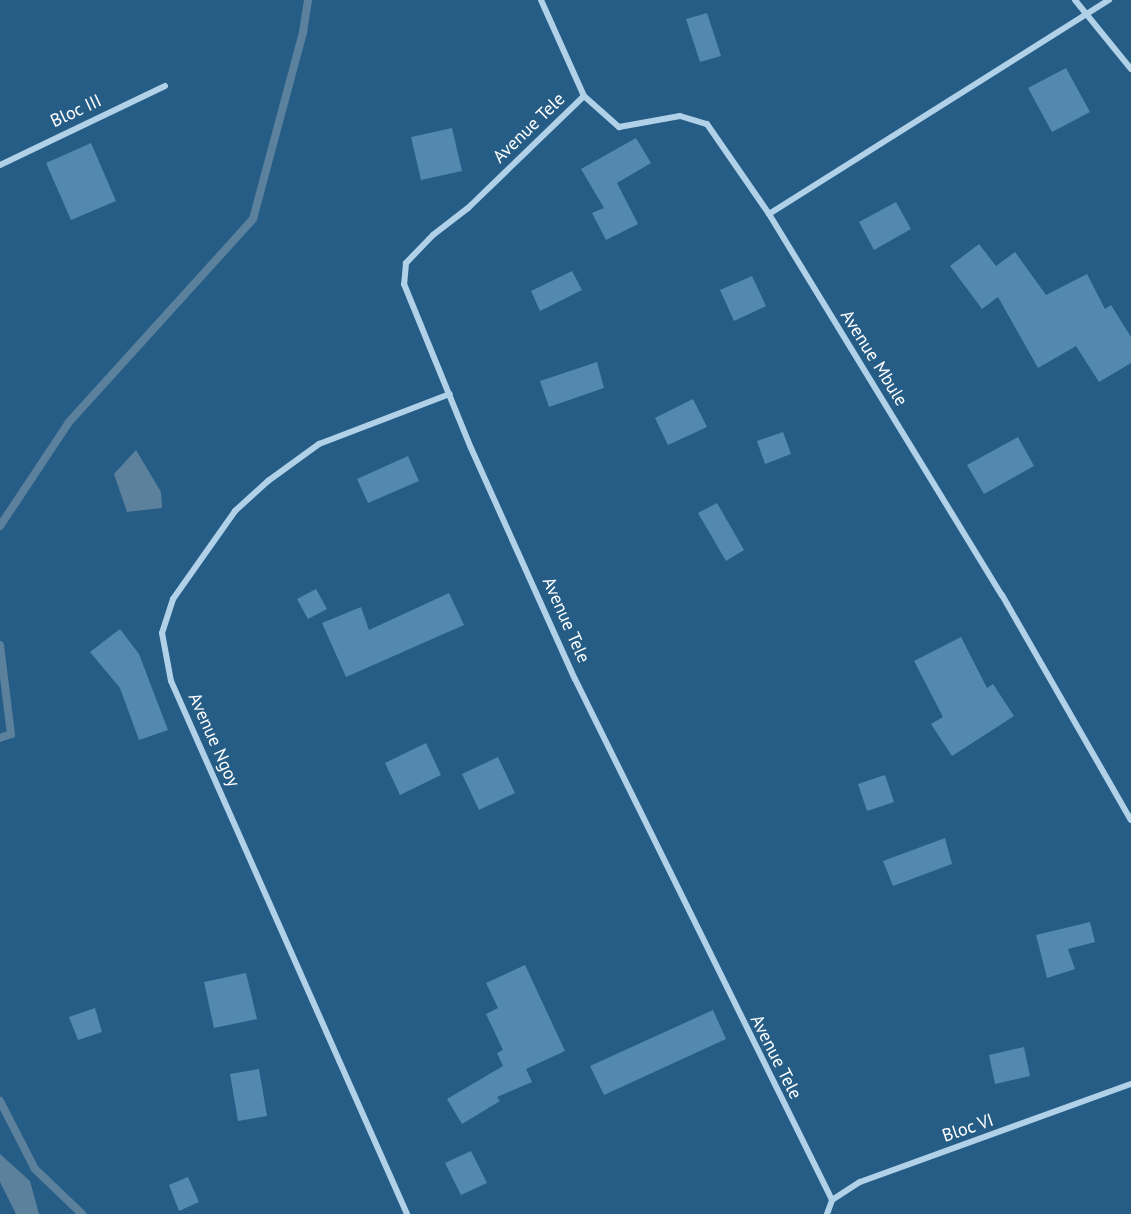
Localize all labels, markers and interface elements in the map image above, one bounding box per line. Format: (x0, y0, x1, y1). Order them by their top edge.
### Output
street label: Avenue Tele (488, 88, 570, 168)
street label: Bloc III (47, 90, 105, 132)
street label: Avenue Mbule (836, 306, 912, 410)
street label: Avenue Tele (537, 573, 595, 667)
street label: Avenue Ngoy (184, 690, 244, 790)
street label: Avenue Tele (745, 1011, 807, 1103)
street label: Bloc VI (939, 1109, 997, 1147)

